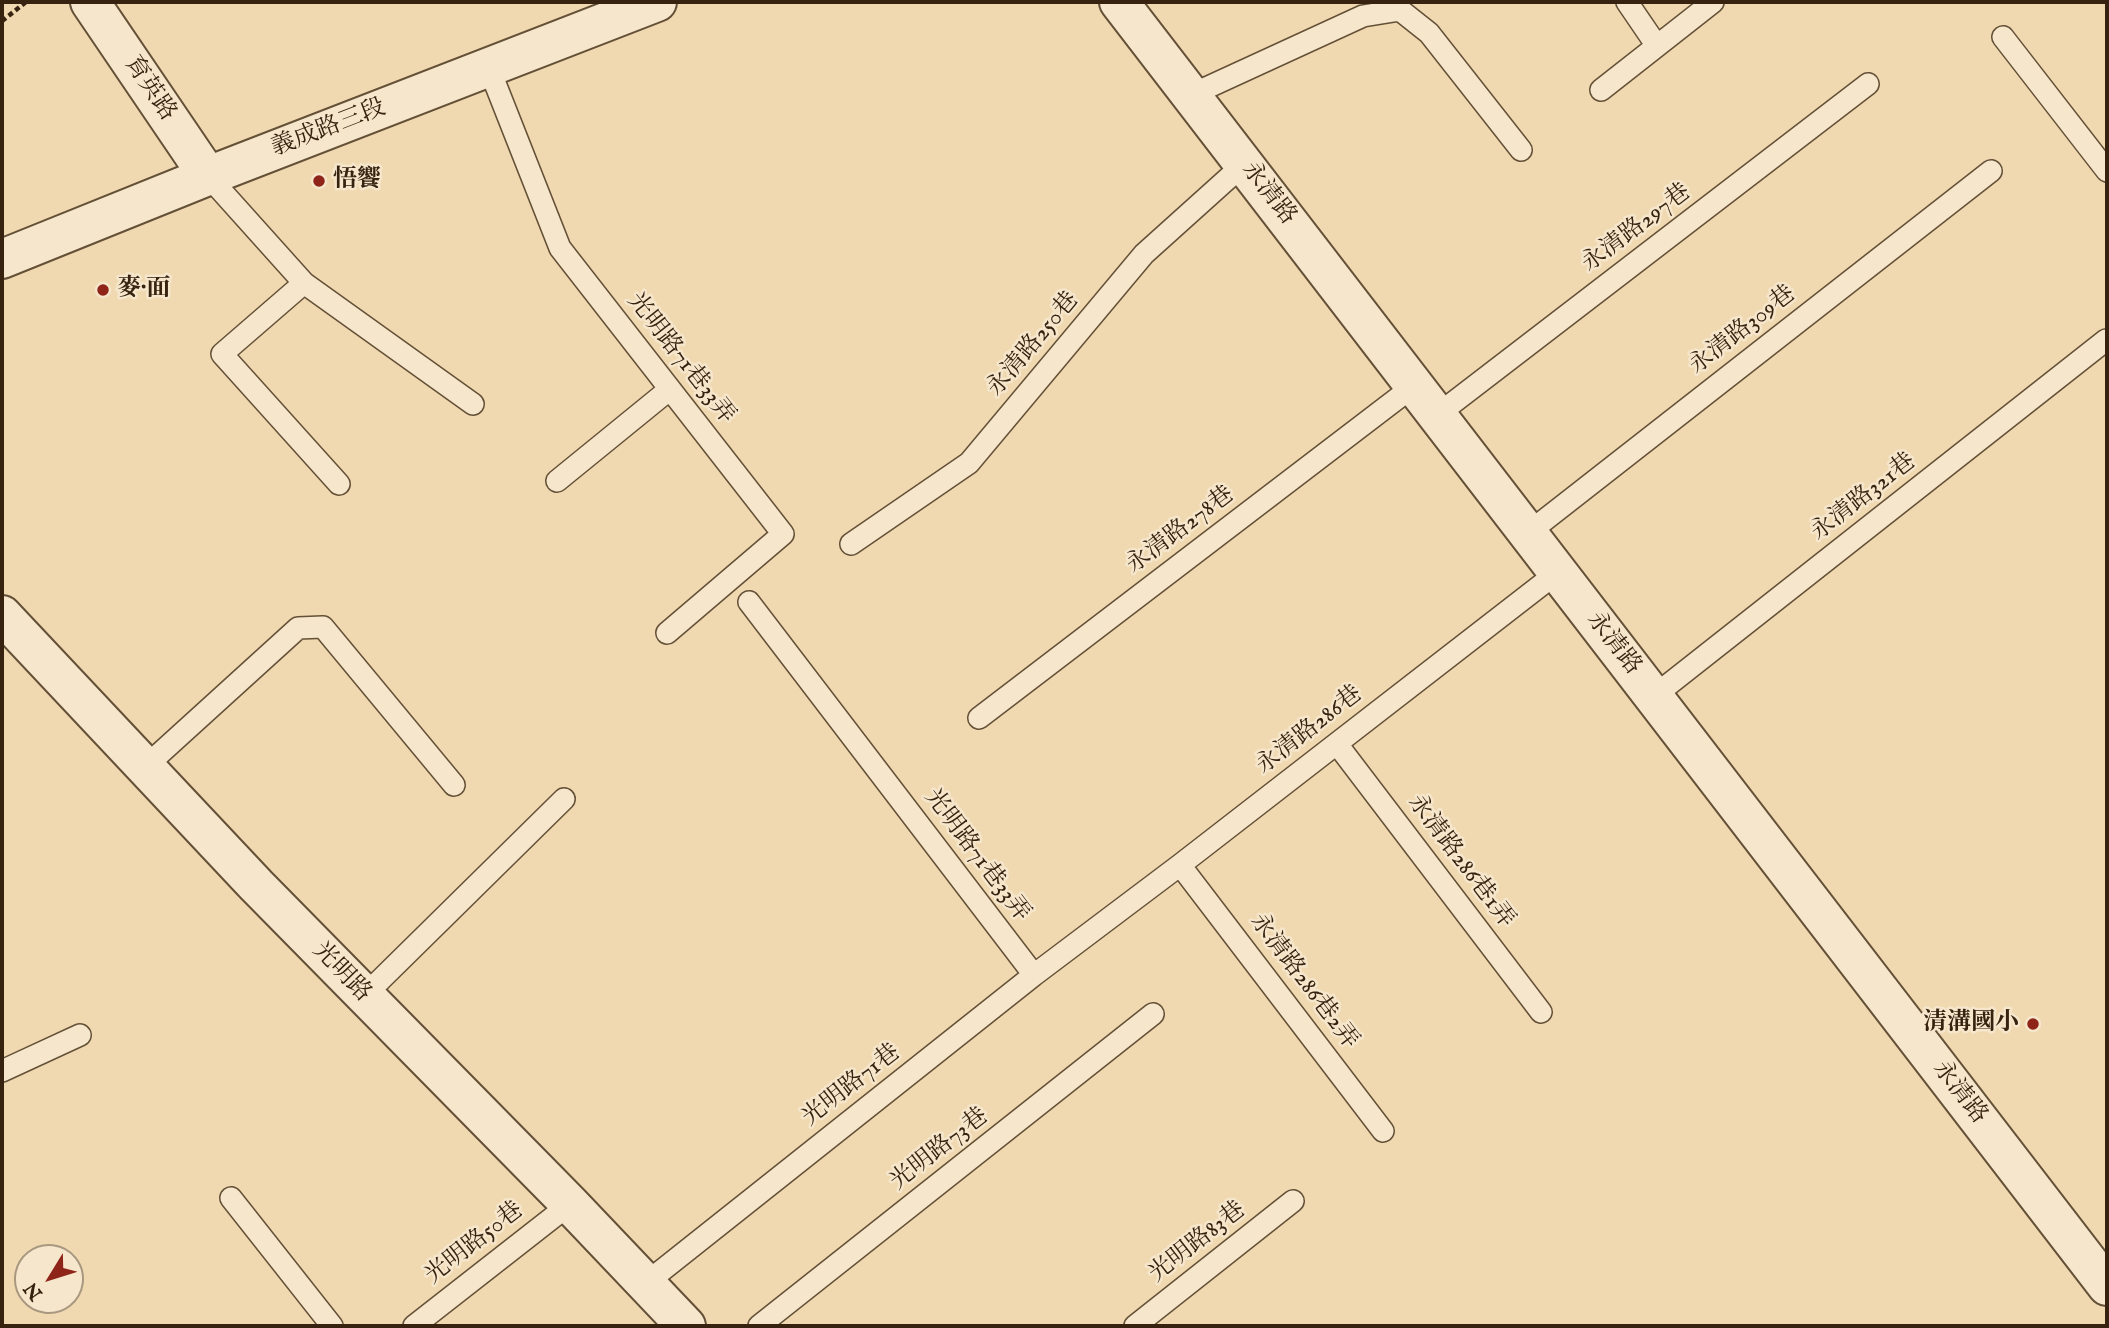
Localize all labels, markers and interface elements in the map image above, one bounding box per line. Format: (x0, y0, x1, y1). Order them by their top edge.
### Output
street label: 育英路 (117, 51, 181, 127)
street label: 義成路三段 (268, 94, 390, 164)
street label: 永清路 (1234, 157, 1302, 231)
place label: 悟饗 (333, 167, 381, 195)
marker: 悟饗 (311, 173, 327, 189)
street label: 永清路297巷 (1577, 179, 1697, 279)
place label: 麥·面 (117, 276, 170, 304)
street label: 永清路309巷 (1684, 280, 1802, 382)
marker: 麥·面 (95, 282, 111, 298)
street label: 永清路250巷 (982, 287, 1086, 403)
street label: 光明路71巷33弄 (620, 288, 740, 430)
street label: 永清路321巷 (1806, 448, 1922, 548)
street label: 永清路278巷 (1121, 481, 1241, 581)
street label: 永清路 (1579, 607, 1647, 681)
street label: 永清路286巷 (1251, 681, 1369, 781)
street label: 光明路71巷33弄 (917, 784, 1035, 928)
street label: 永清路286巷1弄 (1400, 790, 1520, 934)
street label: 永清路286巷2弄 (1243, 909, 1363, 1055)
street label: 光明路 (306, 937, 376, 1009)
place label: 清溝國小 (1923, 1010, 2019, 1038)
marker: 清溝國小 (2025, 1016, 2041, 1032)
street label: 光明路71巷 (797, 1039, 907, 1133)
street label: 永清路 (1925, 1056, 1993, 1130)
street label: 光明路73巷 (885, 1103, 995, 1197)
street label: 光明路83巷 (1144, 1196, 1252, 1290)
street label: 光明路50巷 (420, 1197, 530, 1291)
north arrow (14, 1244, 84, 1314)
text: N (20, 1277, 49, 1305)

